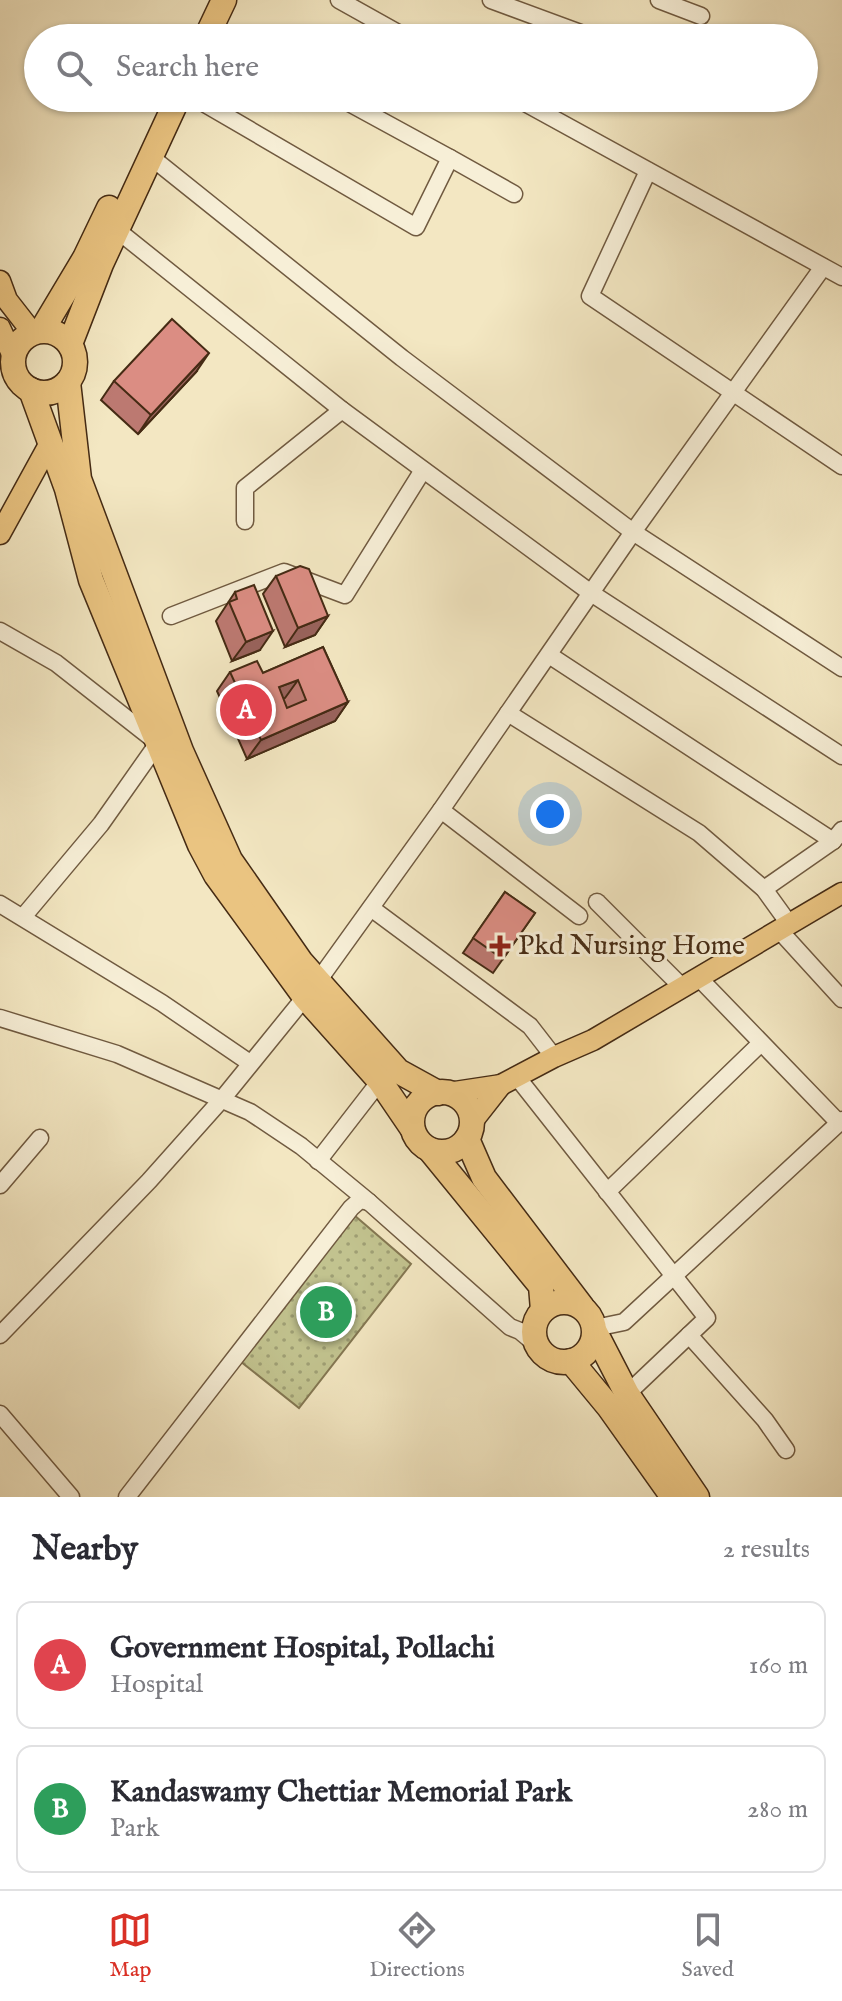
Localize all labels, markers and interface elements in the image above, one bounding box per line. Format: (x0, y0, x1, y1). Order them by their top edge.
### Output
search box (24, 24, 818, 112)
icon: search (52, 46, 96, 90)
text: Search here (116, 49, 259, 87)
pin: A (220, 680, 272, 740)
your location (530, 794, 570, 834)
place label: Pkd Nursing Home (518, 929, 745, 964)
marker: Pkd Nursing Home (489, 935, 511, 957)
pin: B (300, 1282, 352, 1342)
text: Nearby (32, 1528, 138, 1571)
text: 2 results (723, 1533, 810, 1566)
text: Government Hospital, Pollachi (110, 1630, 495, 1668)
text: A (51, 1649, 69, 1682)
text: 160 m (749, 1649, 808, 1682)
text: Hospital (110, 1668, 203, 1701)
text: Kandaswamy Chettiar Memorial Park (110, 1774, 572, 1812)
text: B (51, 1793, 69, 1826)
text: 280 m (747, 1793, 808, 1826)
text: Park (110, 1812, 159, 1845)
tab: Map (108, 1908, 152, 1984)
tab: Directions (369, 1908, 465, 1984)
tab: Saved (682, 1908, 734, 1984)

